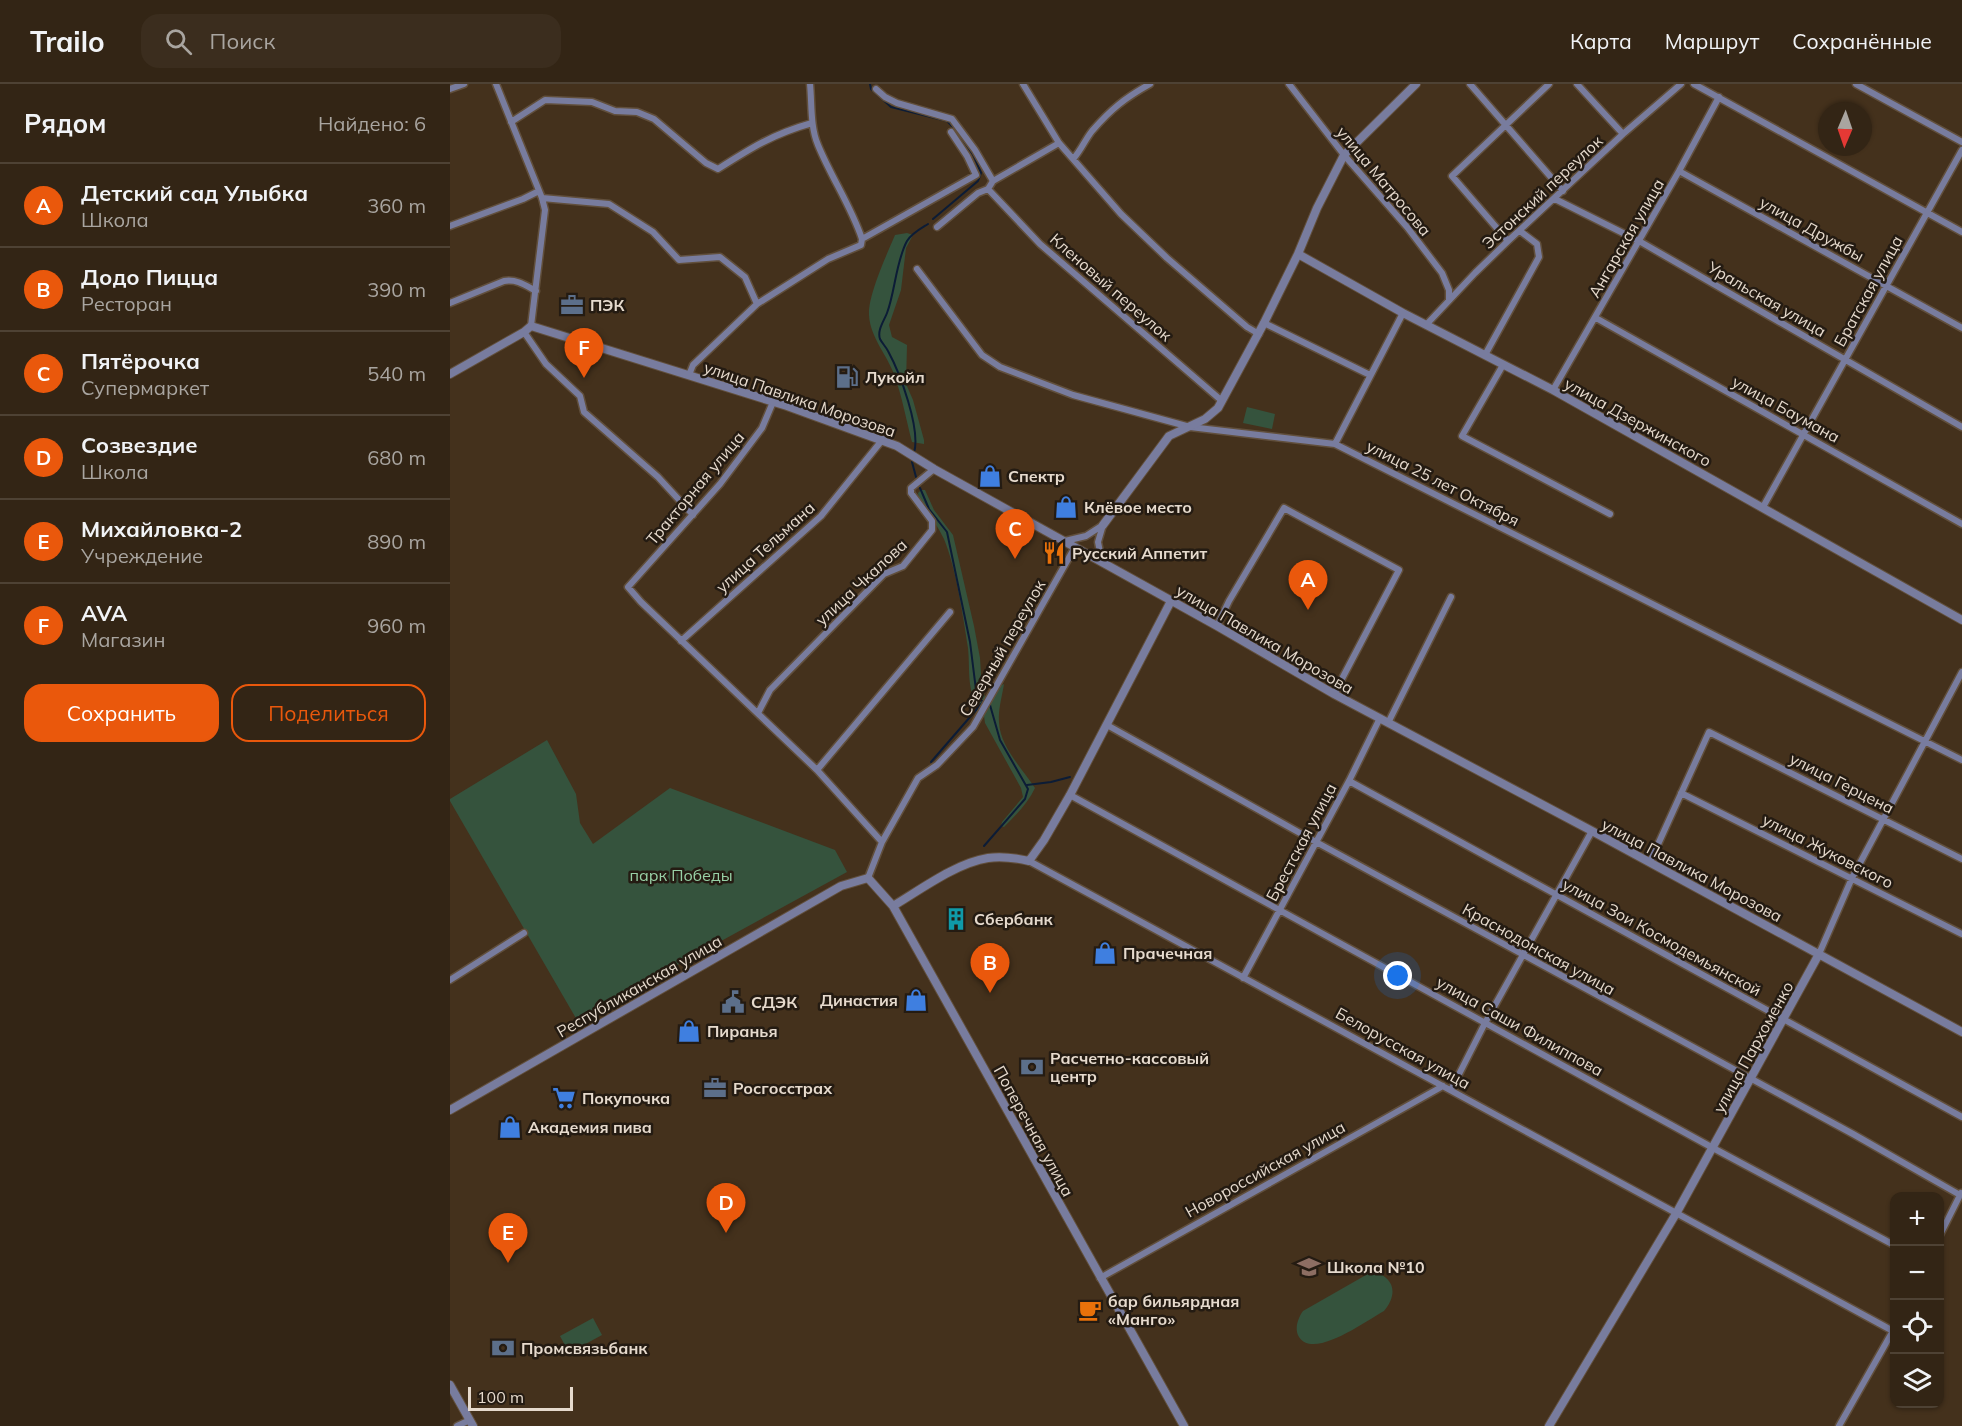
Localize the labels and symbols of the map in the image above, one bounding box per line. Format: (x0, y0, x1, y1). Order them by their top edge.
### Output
north arrow (1818, 102, 1872, 156)
street label: улица Матросова (1332, 122, 1436, 240)
street label: Эстонский переулок (1478, 131, 1607, 253)
street label: Ангарская улица (1584, 175, 1668, 301)
street label: улица Дружбы (1756, 192, 1868, 266)
street label: Кленовый переулок (1046, 229, 1176, 345)
street label: Братская улица (1829, 232, 1907, 350)
street label: Уральская улица (1703, 256, 1830, 341)
office icon: ПЭК (559, 292, 585, 318)
place label: ПЭК (590, 295, 625, 315)
pin: F (564, 328, 604, 378)
street label: улица Павлика Морозова (702, 357, 898, 441)
fuel station icon: Лукойл (834, 364, 860, 390)
place label: Лукойл (865, 367, 925, 387)
street label: улица Баумана (1729, 371, 1843, 447)
street label: улица Дзержинского (1561, 373, 1715, 471)
street label: Тракторная улица (642, 427, 748, 549)
street label: улица 25 лет Октября (1363, 436, 1523, 530)
shop icon: Спектр (977, 463, 1003, 489)
place label: Спектр (1008, 466, 1065, 486)
shop icon: Клёвое место (1053, 494, 1079, 520)
street label: улица Тельмана (711, 497, 819, 597)
place label: Клёвое место (1084, 497, 1192, 517)
pin: C (996, 510, 1034, 559)
street label: улица Чкалова (811, 535, 911, 629)
restaurant icon: Русский Аппетит (1041, 540, 1067, 566)
place label: Русский Аппетит (1072, 543, 1207, 563)
pin: A (1288, 560, 1328, 610)
street label: Северный переулок (955, 576, 1050, 720)
street label: улица Павлика Морозова (1173, 580, 1357, 698)
street label: улица Герцена (1787, 748, 1897, 818)
street label: Брестская улица (1261, 780, 1341, 904)
street label: улица Жуковского (1759, 809, 1897, 893)
street label: улица Павлика Морозова (1598, 814, 1786, 926)
park label: парк Победы (629, 865, 733, 885)
street label: улица Зои Космодемьянской (1559, 874, 1765, 1000)
street label: Краснодонская улица (1459, 899, 1619, 999)
building icon: Сбербанк (943, 906, 969, 932)
place label: Сбербанк (974, 909, 1054, 929)
street label: Республиканская улица (553, 931, 725, 1041)
shop icon: Прачечная (1092, 940, 1118, 966)
place label: Прачечная (1123, 943, 1212, 963)
pin: B (970, 944, 1010, 993)
your location (1383, 961, 1412, 990)
street label: улица Саши Филиппова (1433, 972, 1607, 1080)
street label: улица Пархоменко (1709, 978, 1797, 1116)
shop icon: Династия (903, 987, 929, 1013)
public building icon: СДЭК (720, 989, 746, 1015)
place label: Династия (820, 990, 898, 1010)
place label: СДЭК (751, 992, 797, 1012)
street label: Белорусская улица (1332, 1003, 1474, 1093)
shop icon: Пиранья (676, 1018, 702, 1044)
place label: Пиранья (707, 1021, 778, 1041)
place label: Расчетно-кассовый центр (1050, 1048, 1209, 1086)
bank icon: Расчетно-кассовый центр (1019, 1054, 1045, 1080)
street label: Поперечная улица (990, 1062, 1078, 1200)
office icon: Росгосстрах (702, 1075, 728, 1101)
place label: Росгосстрах (733, 1078, 833, 1098)
supermarket icon: Покупочка (551, 1085, 577, 1111)
place label: Покупочка (582, 1088, 670, 1108)
shop icon: Академия пива (497, 1114, 523, 1140)
place label: Академия пива (528, 1117, 652, 1137)
street label: Новороссийская улица (1181, 1117, 1349, 1221)
pin: D (706, 1184, 746, 1233)
pin: E (488, 1214, 528, 1263)
school or university icon: Школа №10 (1296, 1254, 1322, 1280)
place label: Школа №10 (1327, 1257, 1425, 1277)
place label: бар бильярдная «Манго» (1108, 1291, 1239, 1329)
cafe icon: бар бильярдная «Манго» (1077, 1297, 1103, 1323)
bank icon: Промсвязьбанк (490, 1335, 516, 1361)
place label: Промсвязьбанк (521, 1338, 648, 1358)
scale bar (468, 1384, 573, 1412)

